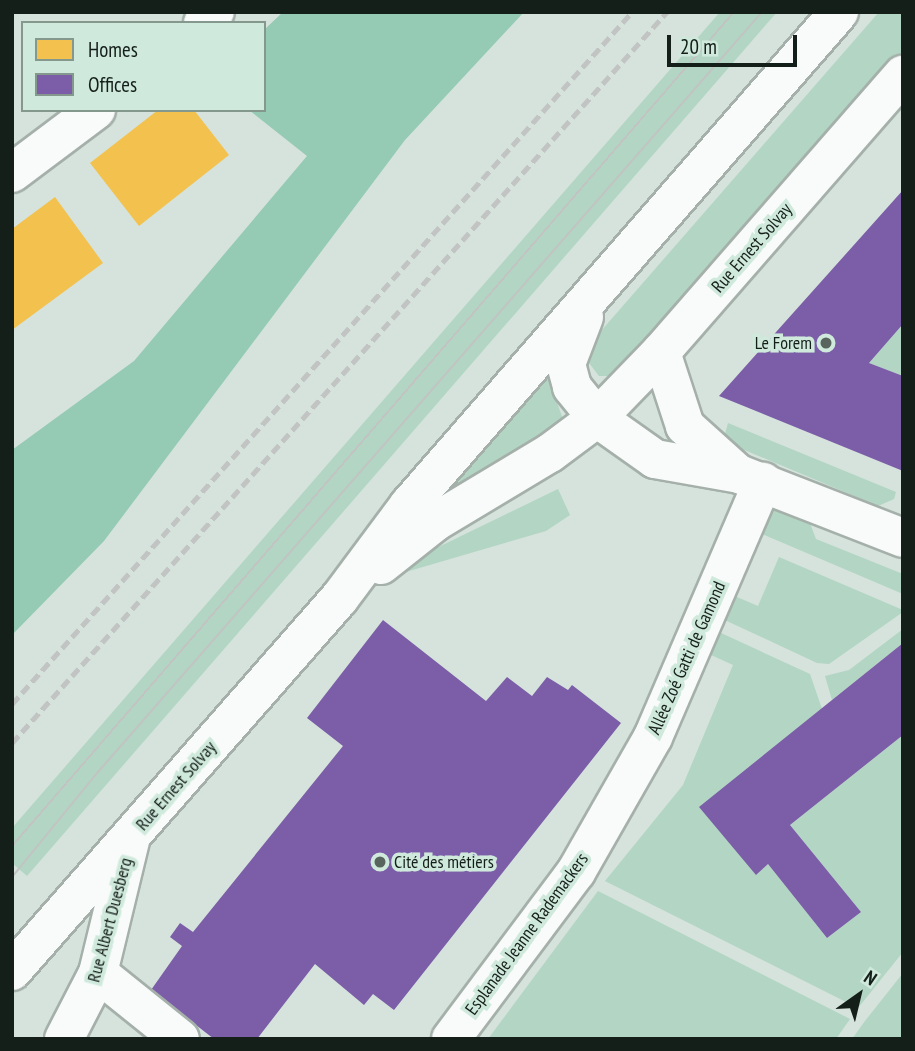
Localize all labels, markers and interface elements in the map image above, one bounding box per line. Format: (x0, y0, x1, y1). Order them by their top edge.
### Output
legend (21, 21, 266, 112)
scale bar (670, 21, 800, 65)
text: 20 m (680, 33, 717, 60)
text: Homes (88, 36, 138, 63)
text: Offices (88, 71, 137, 98)
street label: Rue Ernest Solvay (707, 199, 797, 297)
place label: Le Forem (755, 332, 812, 354)
marker: Le Forem (818, 335, 834, 351)
street label: Allée Zoé Gatti de Gamond (643, 578, 731, 738)
street label: Rue Ernest Solvay (131, 737, 221, 835)
street label: Esplanade Jeanne Rademackers (461, 849, 593, 1019)
place label: Cité des métiers (394, 851, 494, 873)
marker: Cité des métiers (372, 854, 388, 870)
street label: Rue Albert Duesberg (83, 855, 137, 985)
north arrow (824, 960, 894, 1030)
text: N (860, 965, 882, 990)

